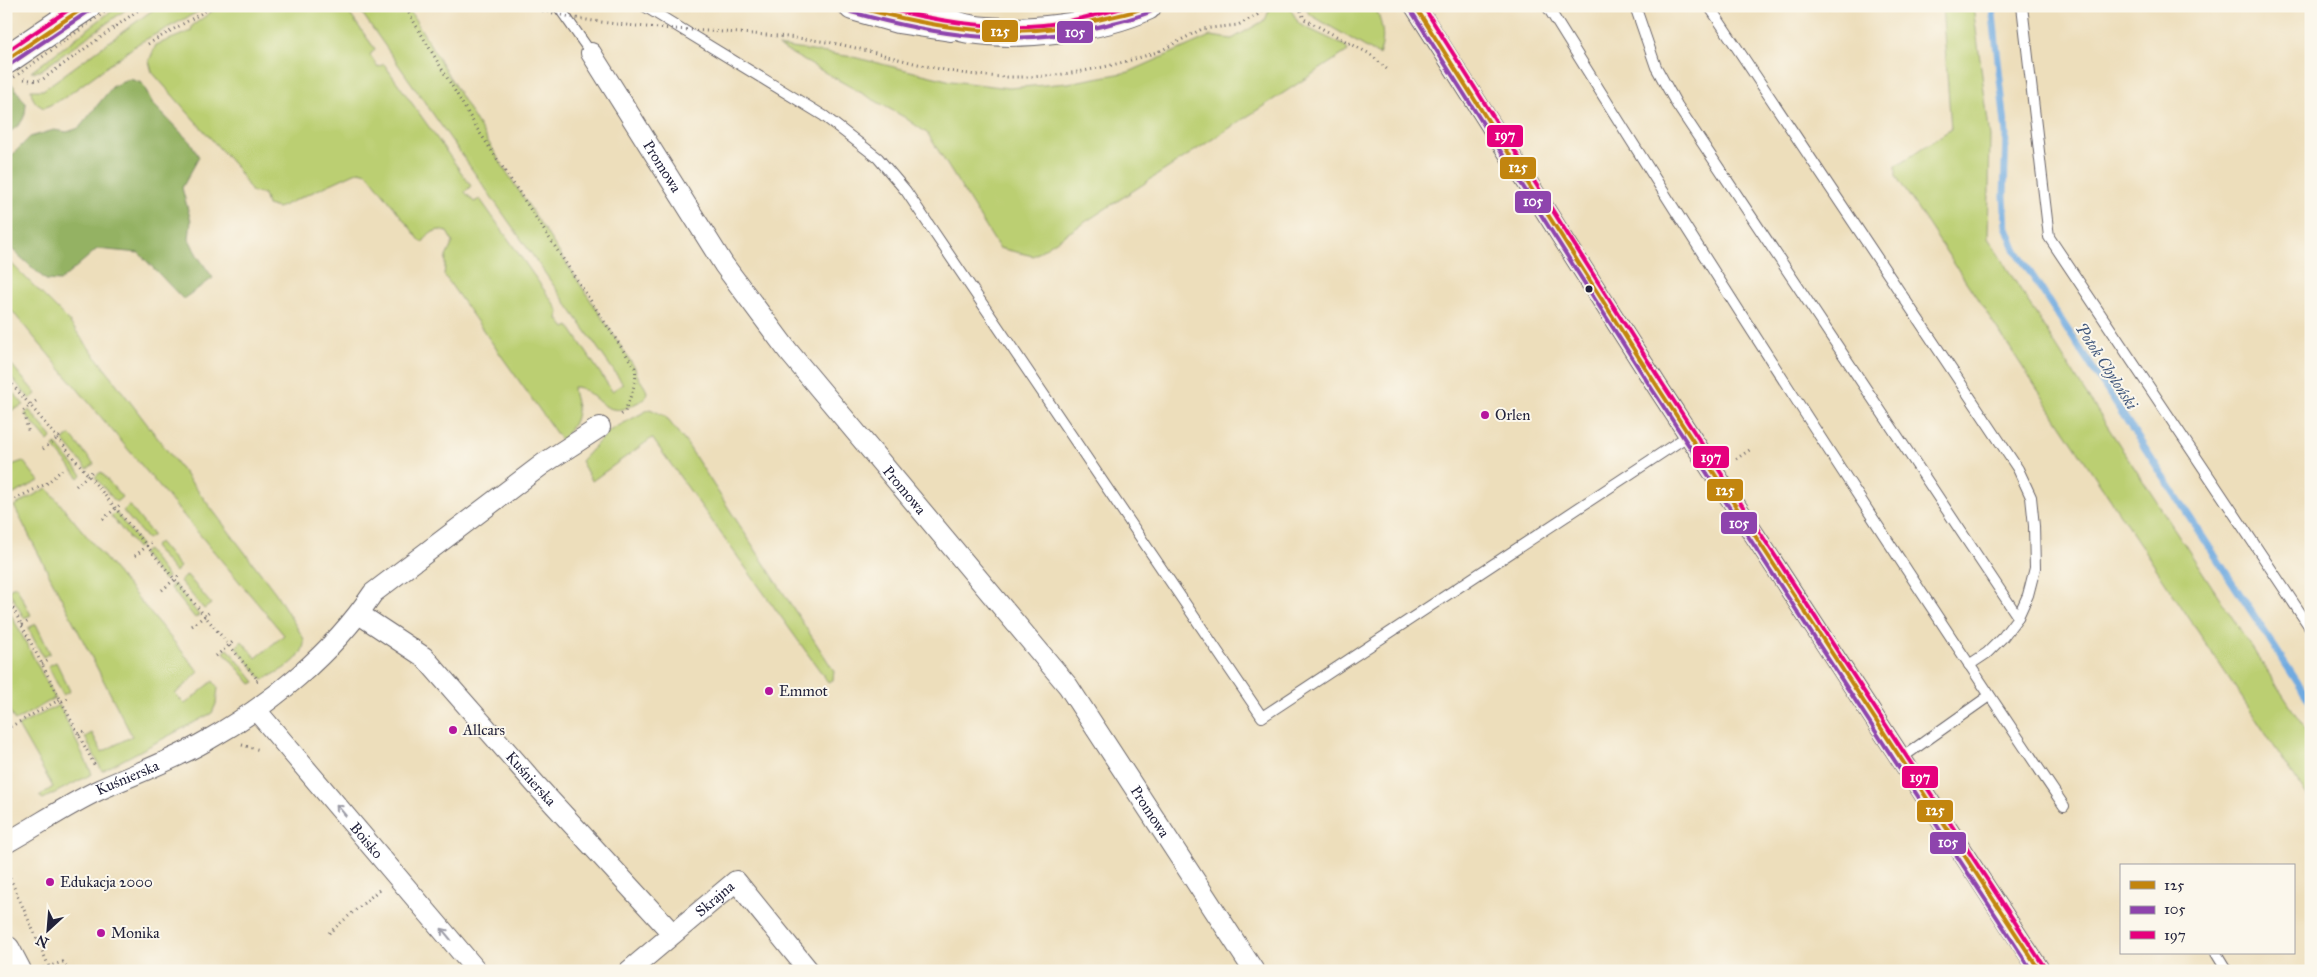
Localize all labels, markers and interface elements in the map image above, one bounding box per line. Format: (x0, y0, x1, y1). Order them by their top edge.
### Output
line badge: 125 (981, 19, 1019, 43)
line badge: 105 (1056, 20, 1094, 44)
text: 125 (991, 23, 1010, 40)
text: 105 (1065, 24, 1086, 41)
line badge: 197 (1486, 124, 1524, 148)
text: 197 (1495, 127, 1516, 145)
street label: Promowa (639, 137, 686, 196)
line badge: 125 (1499, 156, 1537, 180)
text: 125 (1509, 159, 1528, 176)
line badge: 105 (1514, 190, 1552, 214)
text: 105 (1523, 193, 1544, 210)
unlabelled marker (1584, 284, 1594, 294)
water label: Potok Chyloński (2072, 319, 2142, 413)
place label: Orlen (1495, 406, 1530, 424)
marker: Orlen (1479, 409, 1491, 421)
line badge: 197 (1692, 445, 1730, 469)
text: 197 (1701, 449, 1722, 467)
street label: Promowa (879, 462, 930, 519)
line badge: 125 (1706, 478, 1744, 502)
text: 125 (1716, 482, 1735, 499)
line badge: 105 (1720, 511, 1758, 535)
text: 105 (1729, 515, 1750, 532)
place label: Emmot (779, 682, 829, 700)
marker: Emmot (763, 685, 775, 697)
place label: Allcars (462, 721, 505, 739)
marker: Allcars (447, 724, 459, 736)
street label: Kuśnierska (502, 748, 560, 810)
street label: Kuśnierska (93, 756, 162, 799)
line badge: 197 (1901, 765, 1939, 789)
text: 197 (1910, 769, 1931, 787)
street label: Promowa (1127, 782, 1174, 841)
line badge: 125 (1916, 799, 1954, 823)
text: 125 (1926, 802, 1945, 819)
one-way arrow (335, 803, 346, 816)
street label: Boisko (346, 819, 387, 862)
line badge: 105 (1929, 831, 1967, 855)
text: 105 (1938, 834, 1959, 851)
legend (2120, 864, 2294, 954)
place label: Edukacja 2000 (60, 873, 153, 891)
marker: Edukacja 2000 (44, 876, 56, 888)
text: 125 (2164, 876, 2184, 894)
street label: Skrajna (691, 877, 738, 921)
text: 105 (2164, 900, 2186, 918)
north arrow (22, 904, 72, 954)
place label: Monika (111, 924, 160, 942)
text: 197 (2164, 926, 2186, 944)
marker: Monika (95, 927, 107, 939)
one-way arrow (440, 927, 451, 940)
text: N (33, 931, 52, 951)

